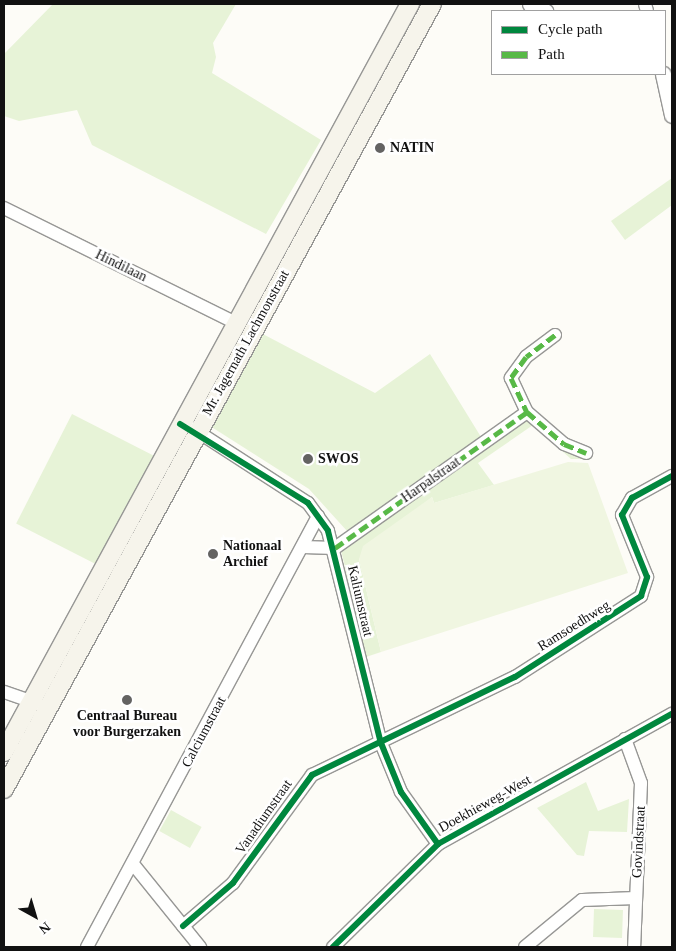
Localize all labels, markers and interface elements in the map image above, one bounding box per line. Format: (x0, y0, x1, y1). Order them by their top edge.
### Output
legend (491, 10, 666, 75)
text: Cycle path (538, 21, 603, 37)
text: Path (538, 46, 565, 62)
place label: NATIN (390, 140, 434, 156)
marker: NATIN (374, 142, 386, 154)
street label: Hindilaan (93, 246, 149, 286)
street label: Mr. Jagernath Lachmonstraat (199, 267, 293, 419)
place label: SWOS (318, 451, 358, 467)
marker: SWOS (302, 453, 314, 465)
street label: Harpalstraat (398, 454, 464, 506)
place label: Nationaal Archief (223, 538, 281, 570)
marker: Nationaal Archief (207, 548, 219, 560)
street label: Kaliumstraat (344, 564, 376, 638)
street label: Ramsoedhweg (535, 597, 613, 655)
marker: Centraal Bureau voor Burgerzaken (121, 694, 133, 706)
street label: Calciumstraat (178, 694, 230, 770)
place label: Centraal Bureau voor Burgerzaken (73, 708, 181, 740)
street label: Doekhieweg-West (436, 772, 534, 836)
street label: Vanadiumstraat (232, 777, 296, 857)
street label: Govindstraat (629, 805, 649, 879)
north arrow (10, 891, 60, 941)
text: N (36, 919, 53, 937)

